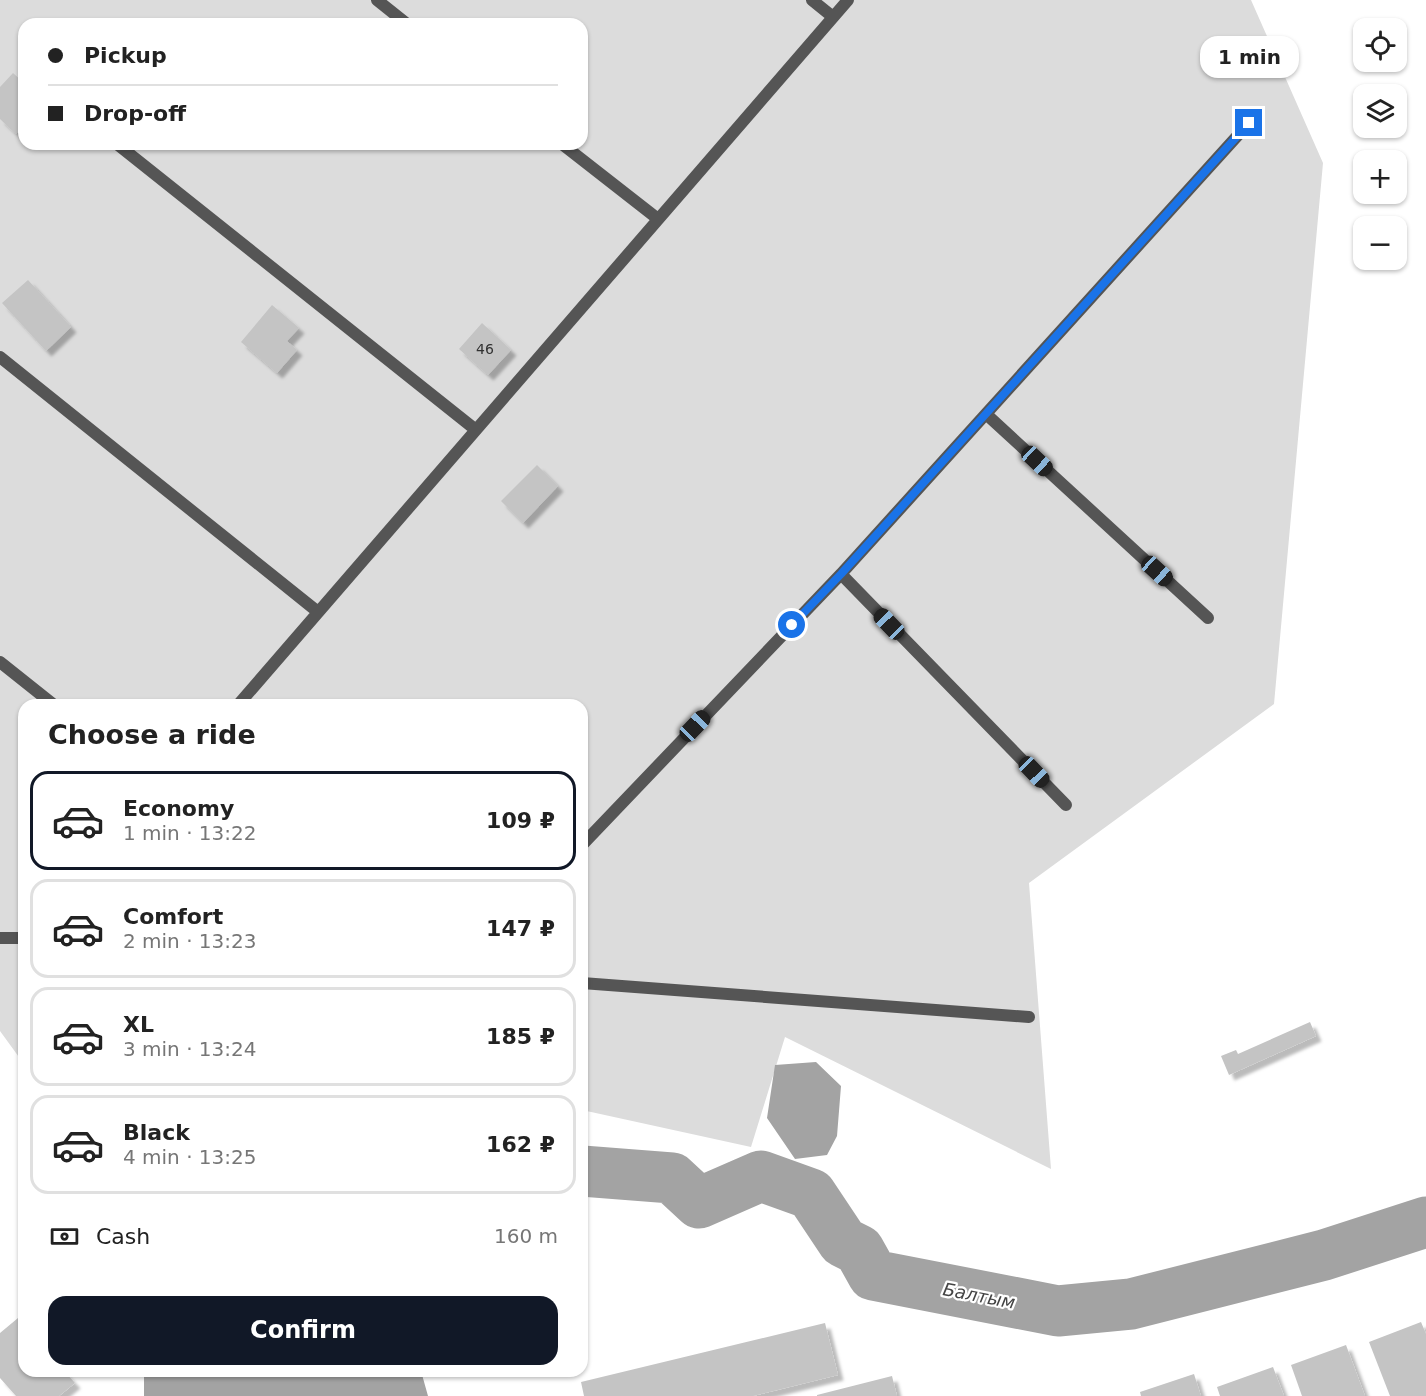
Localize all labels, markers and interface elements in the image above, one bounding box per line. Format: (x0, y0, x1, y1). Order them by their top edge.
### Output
map controls (1353, 18, 1407, 270)
button: locate (1353, 18, 1407, 72)
callout: 1 min (1200, 36, 1298, 78)
text: Pickup (84, 43, 167, 68)
text: 1 min (1218, 45, 1281, 69)
button: layers (1353, 84, 1407, 138)
text: Drop-off (84, 101, 186, 126)
route end (1235, 109, 1262, 136)
button: + (1353, 150, 1407, 204)
button: − (1353, 216, 1407, 270)
house number: 46 (476, 341, 494, 357)
car (1018, 442, 1056, 480)
car (1138, 552, 1176, 590)
car (870, 605, 908, 643)
route start (778, 611, 805, 638)
car (676, 707, 714, 745)
text: Choose a ride (48, 719, 256, 750)
car (1015, 753, 1053, 791)
icon: car (51, 794, 105, 848)
text: Economy (123, 796, 234, 821)
text: 109 ₽ (486, 808, 555, 833)
text: 1 min · 13:22 (123, 821, 257, 845)
icon: car (51, 902, 105, 956)
text: Comfort (123, 904, 223, 929)
text: 147 ₽ (486, 916, 555, 941)
text: 2 min · 13:23 (123, 929, 257, 953)
icon: car (51, 1010, 105, 1064)
text: XL (123, 1012, 154, 1037)
text: 185 ₽ (486, 1024, 555, 1049)
text: 3 min · 13:24 (123, 1037, 257, 1061)
icon: car (51, 1118, 105, 1172)
text: Black (123, 1120, 190, 1145)
text: 162 ₽ (486, 1132, 555, 1157)
text: 4 min · 13:25 (123, 1145, 257, 1169)
icon: cash (48, 1220, 81, 1253)
text: Cash (96, 1224, 150, 1249)
text: 160 m (494, 1224, 558, 1248)
water label: Балтым (941, 1278, 1017, 1313)
button: Confirm (48, 1296, 558, 1365)

